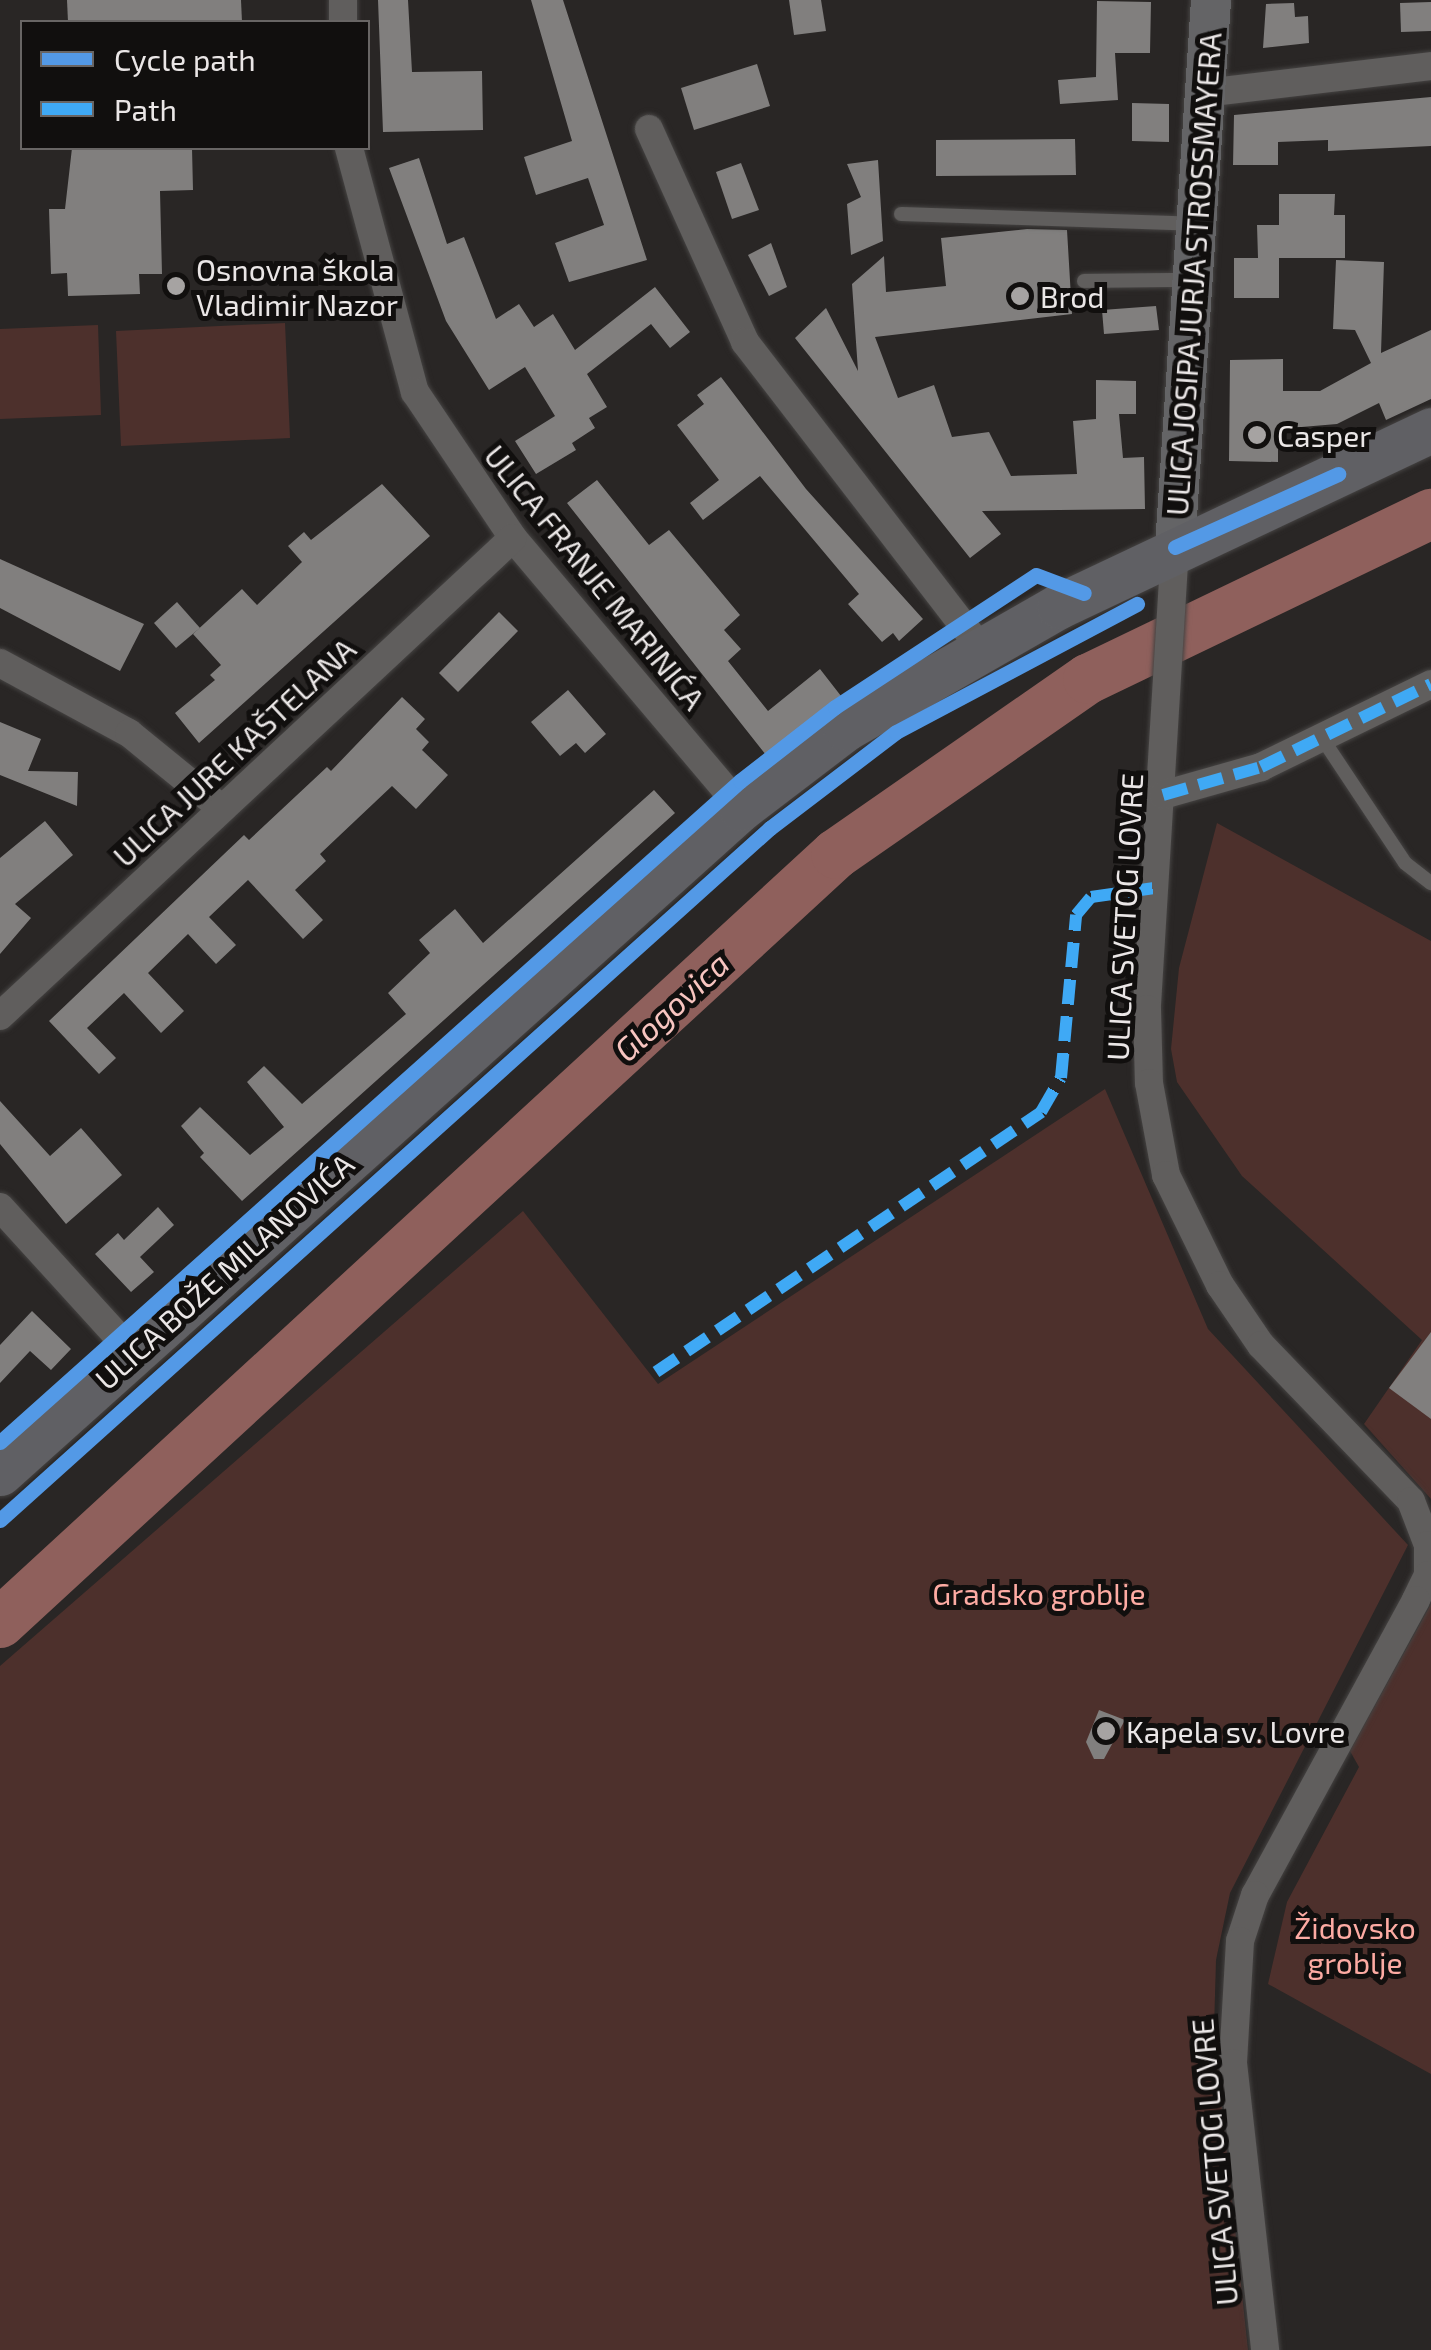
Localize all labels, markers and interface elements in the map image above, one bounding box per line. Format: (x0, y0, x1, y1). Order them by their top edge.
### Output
legend (20, 20, 370, 150)
street label: ULICA JOSIPA JURJA STROSSMAYERA (1158, 29, 1228, 519)
text: Cycle path (114, 41, 256, 77)
text: Path (114, 91, 177, 127)
place label: Osnovna škola Vladimir Nazor (196, 251, 399, 322)
marker: Osnovna škola Vladimir Nazor (165, 275, 187, 297)
place label: Brod (1040, 278, 1104, 314)
marker: Brod (1009, 285, 1031, 307)
place label: Casper (1277, 417, 1371, 453)
marker: Casper (1246, 424, 1268, 446)
street label: ULICA FRANJE MARINIĆA (477, 437, 713, 717)
street label: ULICA JURE KAŠTELANA (105, 630, 363, 874)
street label: ULICA SVETOG LOVRE (1098, 772, 1150, 1062)
water label: Glogovica (606, 943, 736, 1069)
street label: ULICA BOŽE MILANOVIĆA (87, 1145, 361, 1397)
park label: Gradsko groblje (932, 1575, 1146, 1611)
place label: Kapela sv. Lovre (1126, 1713, 1345, 1749)
marker: Kapela sv. Lovre (1095, 1720, 1117, 1742)
park label: Židovsko groblje (1294, 1909, 1416, 1980)
street label: ULICA SVETOG LOVRE (1183, 2017, 1245, 2307)

